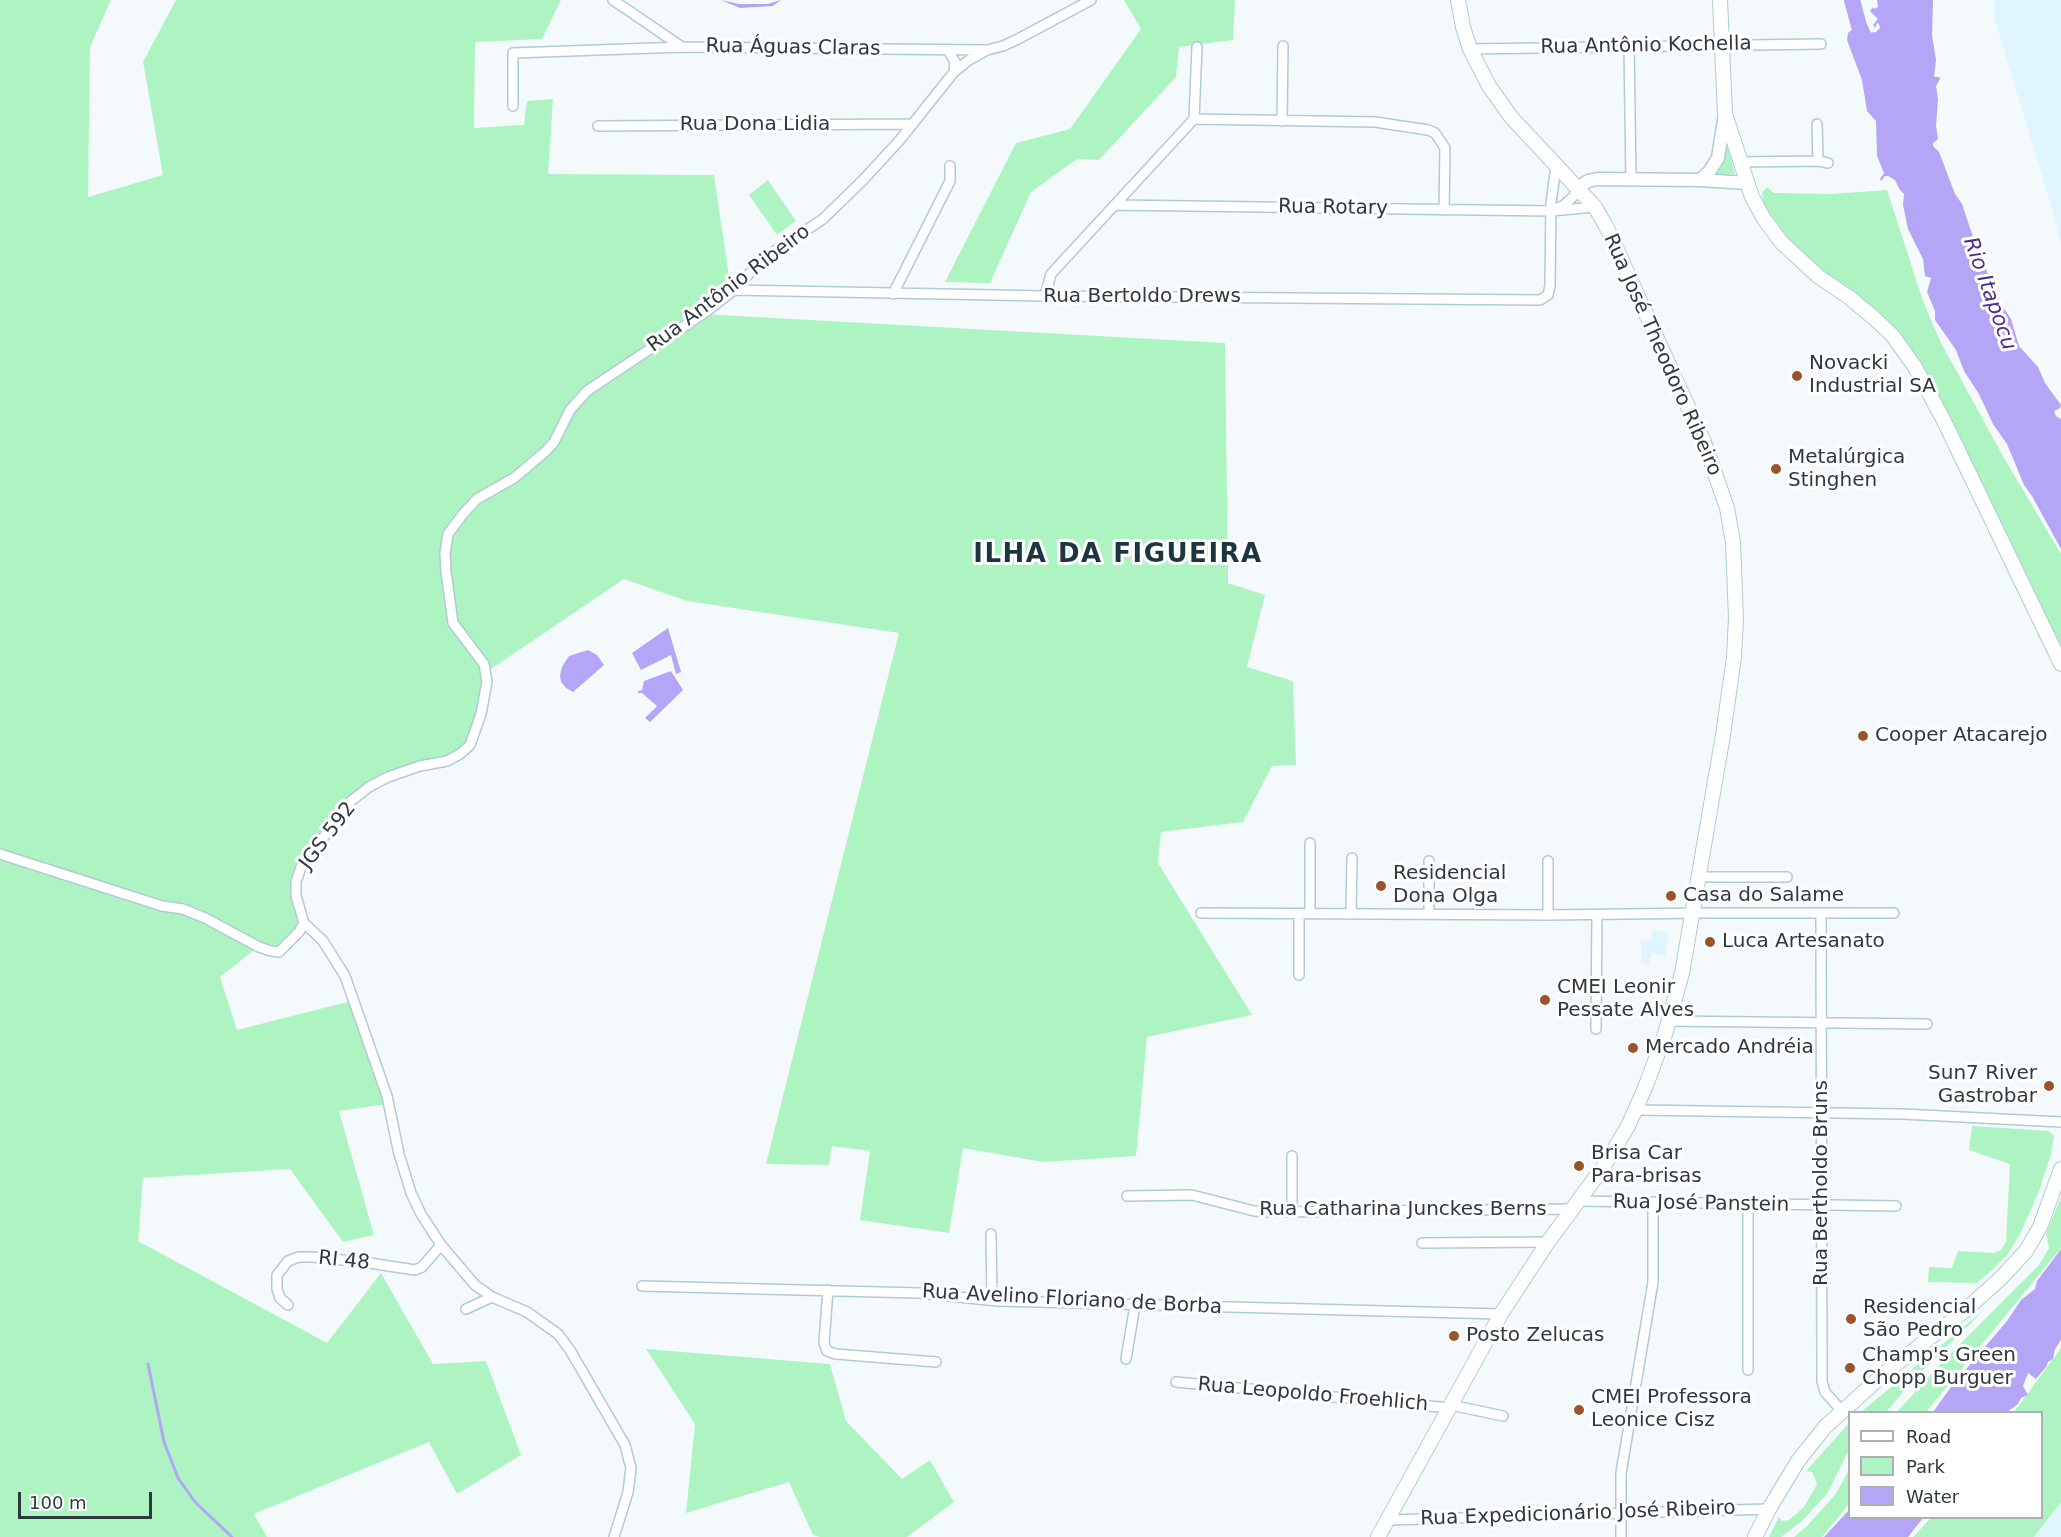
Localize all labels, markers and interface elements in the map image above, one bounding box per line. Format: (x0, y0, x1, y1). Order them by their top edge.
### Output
street label: Rua Antônio Kochella (1540, 32, 1752, 60)
street label: Rua Águas Claras (705, 34, 881, 62)
street label: Rua Dona Lidia (680, 113, 830, 137)
street label: Rua Rotary (1278, 195, 1388, 221)
street label: Rua Antônio Ribeiro (643, 220, 815, 358)
street label: Rua José Theodoro Ribeiro (1598, 230, 1726, 480)
water label: Rio Itapocu (1957, 234, 2021, 354)
street label: Rua Bertoldo Drews (1043, 285, 1241, 309)
place label: Novacki Industrial SA (1809, 352, 1936, 399)
marker: Novacki Industrial SA (1790, 369, 1804, 383)
place label: Metalúrgica Stinghen (1788, 446, 1905, 493)
marker: Metalúrgica Stinghen (1769, 462, 1783, 476)
district label: ILHA DA FIGUEIRA (973, 539, 1263, 571)
place label: Cooper Atacarejo (1875, 724, 2048, 748)
marker: Cooper Atacarejo (1856, 729, 1870, 743)
street label: JGS 592 (295, 797, 361, 875)
place label: Residencial Dona Olga (1393, 862, 1506, 909)
marker: Residencial Dona Olga (1374, 879, 1388, 893)
place label: Casa do Salame (1683, 884, 1844, 908)
marker: Casa do Salame (1664, 889, 1678, 903)
place label: Luca Artesanato (1722, 930, 1885, 954)
marker: Luca Artesanato (1703, 935, 1717, 949)
place label: CMEI Leonir Pessate Alves (1557, 976, 1694, 1023)
marker: CMEI Leonir Pessate Alves (1538, 993, 1552, 1007)
place label: Mercado Andréia (1645, 1036, 1814, 1060)
marker: Mercado Andréia (1626, 1041, 1640, 1055)
place label: Sun7 River Gastrobar (1928, 1062, 2037, 1109)
marker: Sun7 River Gastrobar (2042, 1079, 2056, 1093)
street label: Rua Bertholdo Bruns (1810, 1080, 1834, 1286)
place label: Brisa Car Para-brisas (1591, 1142, 1702, 1189)
marker: Brisa Car Para-brisas (1572, 1159, 1586, 1173)
street label: Rua José Panstein (1613, 1190, 1789, 1218)
street label: Rua Catharina Junckes Berns (1259, 1198, 1547, 1222)
street label: RI 48 (317, 1246, 371, 1276)
street label: Rua Avelino Floriano de Borba (921, 1280, 1223, 1320)
place label: Residencial São Pedro (1863, 1296, 1976, 1343)
marker: Residencial São Pedro (1844, 1312, 1858, 1326)
place label: Posto Zelucas (1466, 1324, 1604, 1348)
marker: Posto Zelucas (1447, 1329, 1461, 1343)
place label: Champ's Green Chopp Burguer (1862, 1344, 2016, 1391)
marker: Champ's Green Chopp Burguer (1843, 1361, 1857, 1375)
street label: Rua Leopoldo Froehlich (1197, 1373, 1429, 1417)
place label: CMEI Professora Leonice Cisz (1591, 1386, 1752, 1433)
marker: CMEI Professora Leonice Cisz (1572, 1403, 1586, 1417)
legend (1848, 1411, 2043, 1519)
text: Road (1906, 1426, 1951, 1447)
text: Park (1906, 1456, 1945, 1477)
scale bar (21, 1480, 154, 1518)
text: Water (1906, 1486, 1959, 1507)
text: 100 m (29, 1492, 87, 1513)
street label: Rua Expedicionário José Ribeiro (1420, 1497, 1736, 1531)

